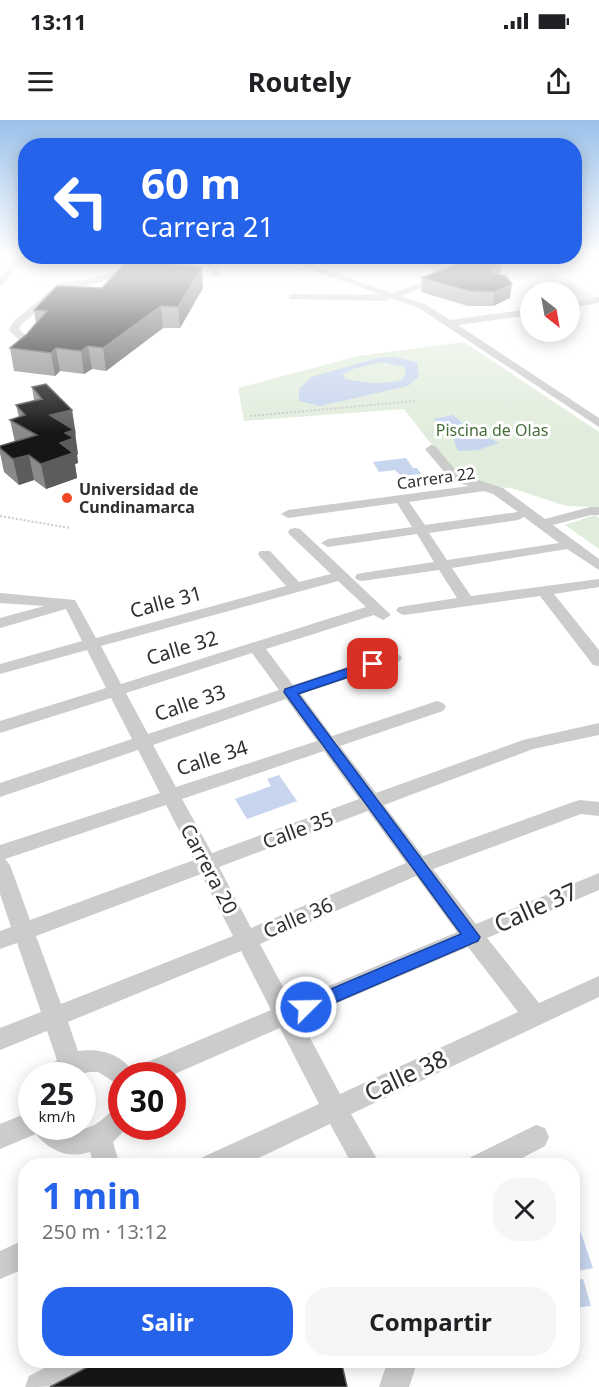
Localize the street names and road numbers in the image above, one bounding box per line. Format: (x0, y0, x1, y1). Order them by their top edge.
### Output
street label: Carrera 22 (395, 462, 477, 494)
street label: Calle 31 (127, 579, 205, 624)
street label: Calle 32 (143, 624, 221, 671)
street label: Calle 33 (151, 678, 229, 727)
street label: Calle 34 (173, 733, 252, 782)
street label: Calle 35 (259, 804, 337, 855)
street label: Carrera 20 (174, 819, 244, 919)
street label: Calle 37 (488, 874, 582, 940)
street label: Calle 36 (259, 891, 337, 944)
street label: Calle 38 (358, 1041, 452, 1108)

